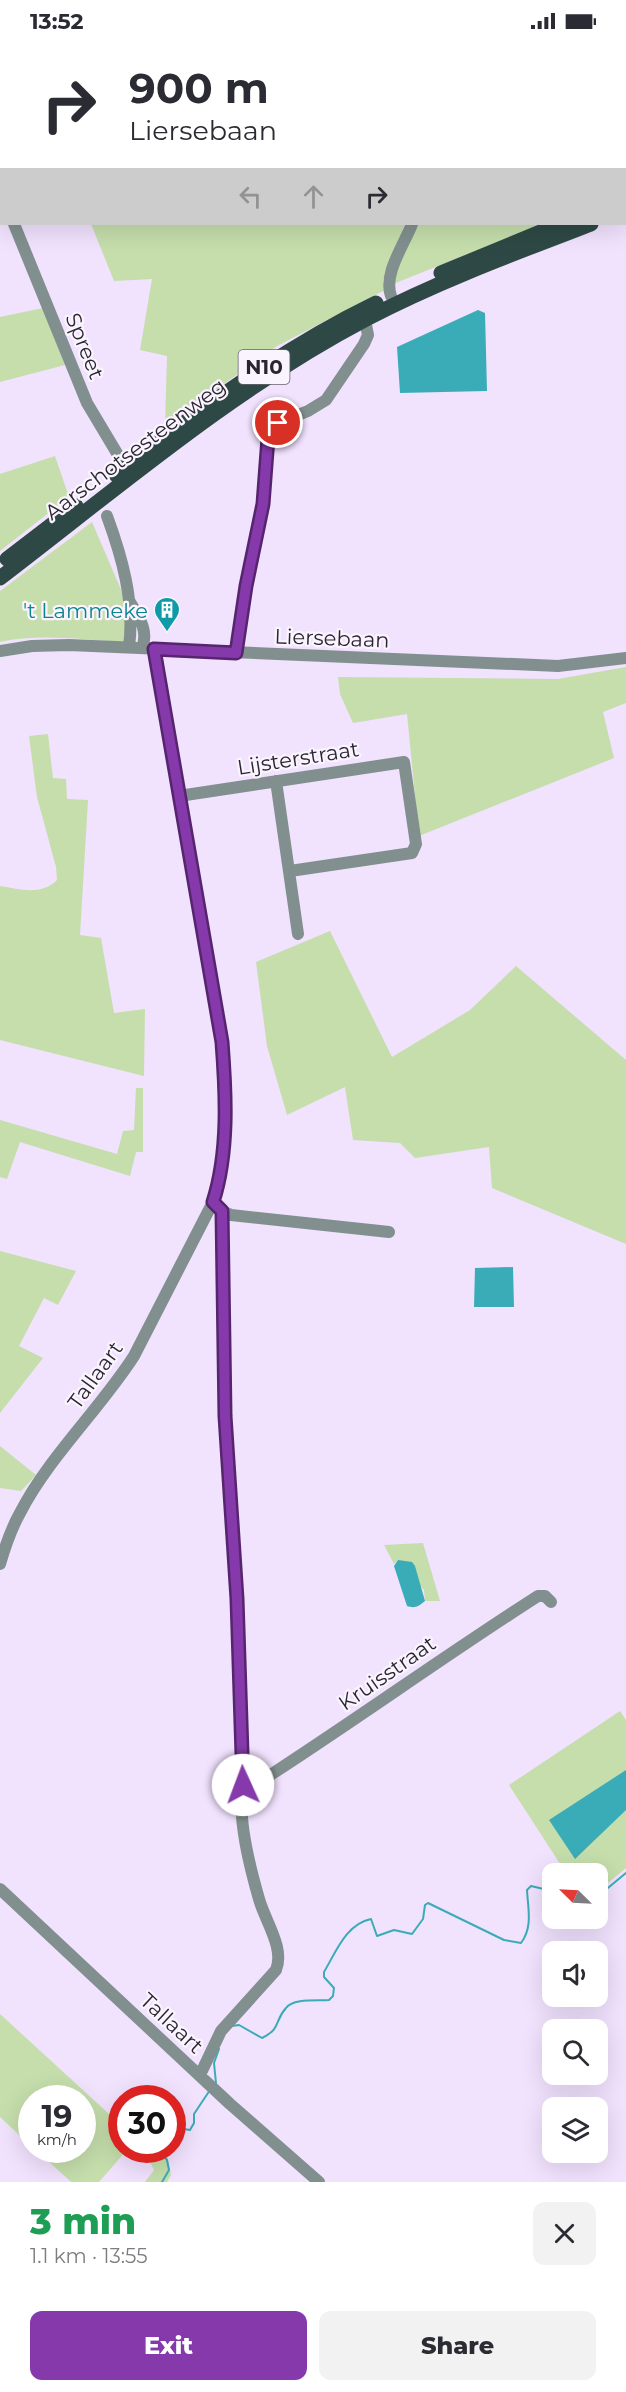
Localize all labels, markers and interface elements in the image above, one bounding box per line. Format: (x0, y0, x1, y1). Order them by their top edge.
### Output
text: 13:52 (30, 8, 83, 35)
text: 900 m (129, 62, 269, 114)
icon: right (30, 66, 108, 144)
text: Liersebaan (129, 114, 277, 147)
icon: left (234, 180, 267, 213)
icon: ahead (297, 180, 330, 213)
icon: right (360, 180, 393, 213)
street label: Spreet (60, 309, 110, 383)
road number: N10 (238, 350, 290, 384)
street label: Aarschotsesteenweg (40, 373, 230, 525)
pin (252, 397, 303, 448)
icon: arrive (261, 406, 294, 439)
building icon: 't Lammeke (152, 595, 182, 633)
place label: 't Lammeke (23, 598, 148, 623)
street label: Liersebaan (274, 623, 390, 653)
street label: Lijsterstraat (235, 736, 361, 780)
street label: Tallaart (62, 1336, 128, 1414)
street label: Kruisstraat (334, 1630, 440, 1716)
position arrow (211, 1753, 275, 1817)
north arrow (542, 1863, 608, 1929)
map controls (542, 1863, 608, 2163)
button: sound (542, 1941, 608, 2007)
street label: Tallaart (135, 1988, 209, 2058)
button: search (542, 2019, 608, 2085)
speed limit sign: 30 (108, 2085, 186, 2163)
button: layers (542, 2097, 608, 2163)
text: 19 (42, 2098, 72, 2135)
text: km/h (37, 2130, 77, 2149)
text: 3 min (30, 2199, 136, 2243)
button: close (533, 2202, 596, 2265)
text: 1.1 km · 13:55 (30, 2244, 148, 2268)
button: Exit (30, 2311, 307, 2380)
button: Share (319, 2311, 596, 2380)

